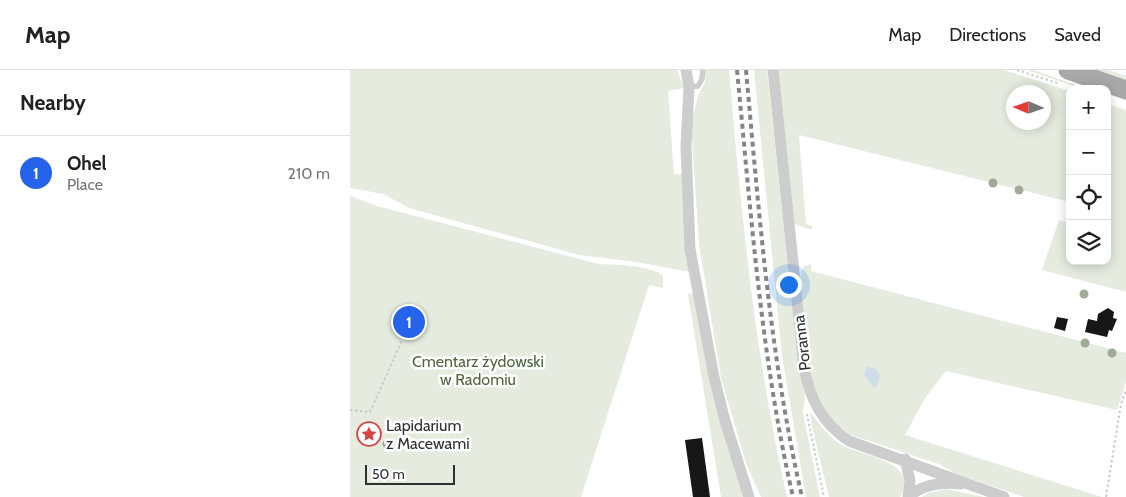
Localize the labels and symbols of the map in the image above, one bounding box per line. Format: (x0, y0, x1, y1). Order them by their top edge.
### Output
north arrow (1006, 85, 1051, 130)
your location (776, 272, 802, 298)
pin: 1 (393, 303, 425, 341)
street label: Poranna (789, 314, 815, 372)
park label: Cmentarz żydowski w Radomiu (412, 352, 544, 389)
place label: Lapidarium z Macewami (386, 416, 470, 453)
place icon: Lapidarium z Macewami (356, 421, 382, 447)
scale bar (365, 462, 455, 485)

